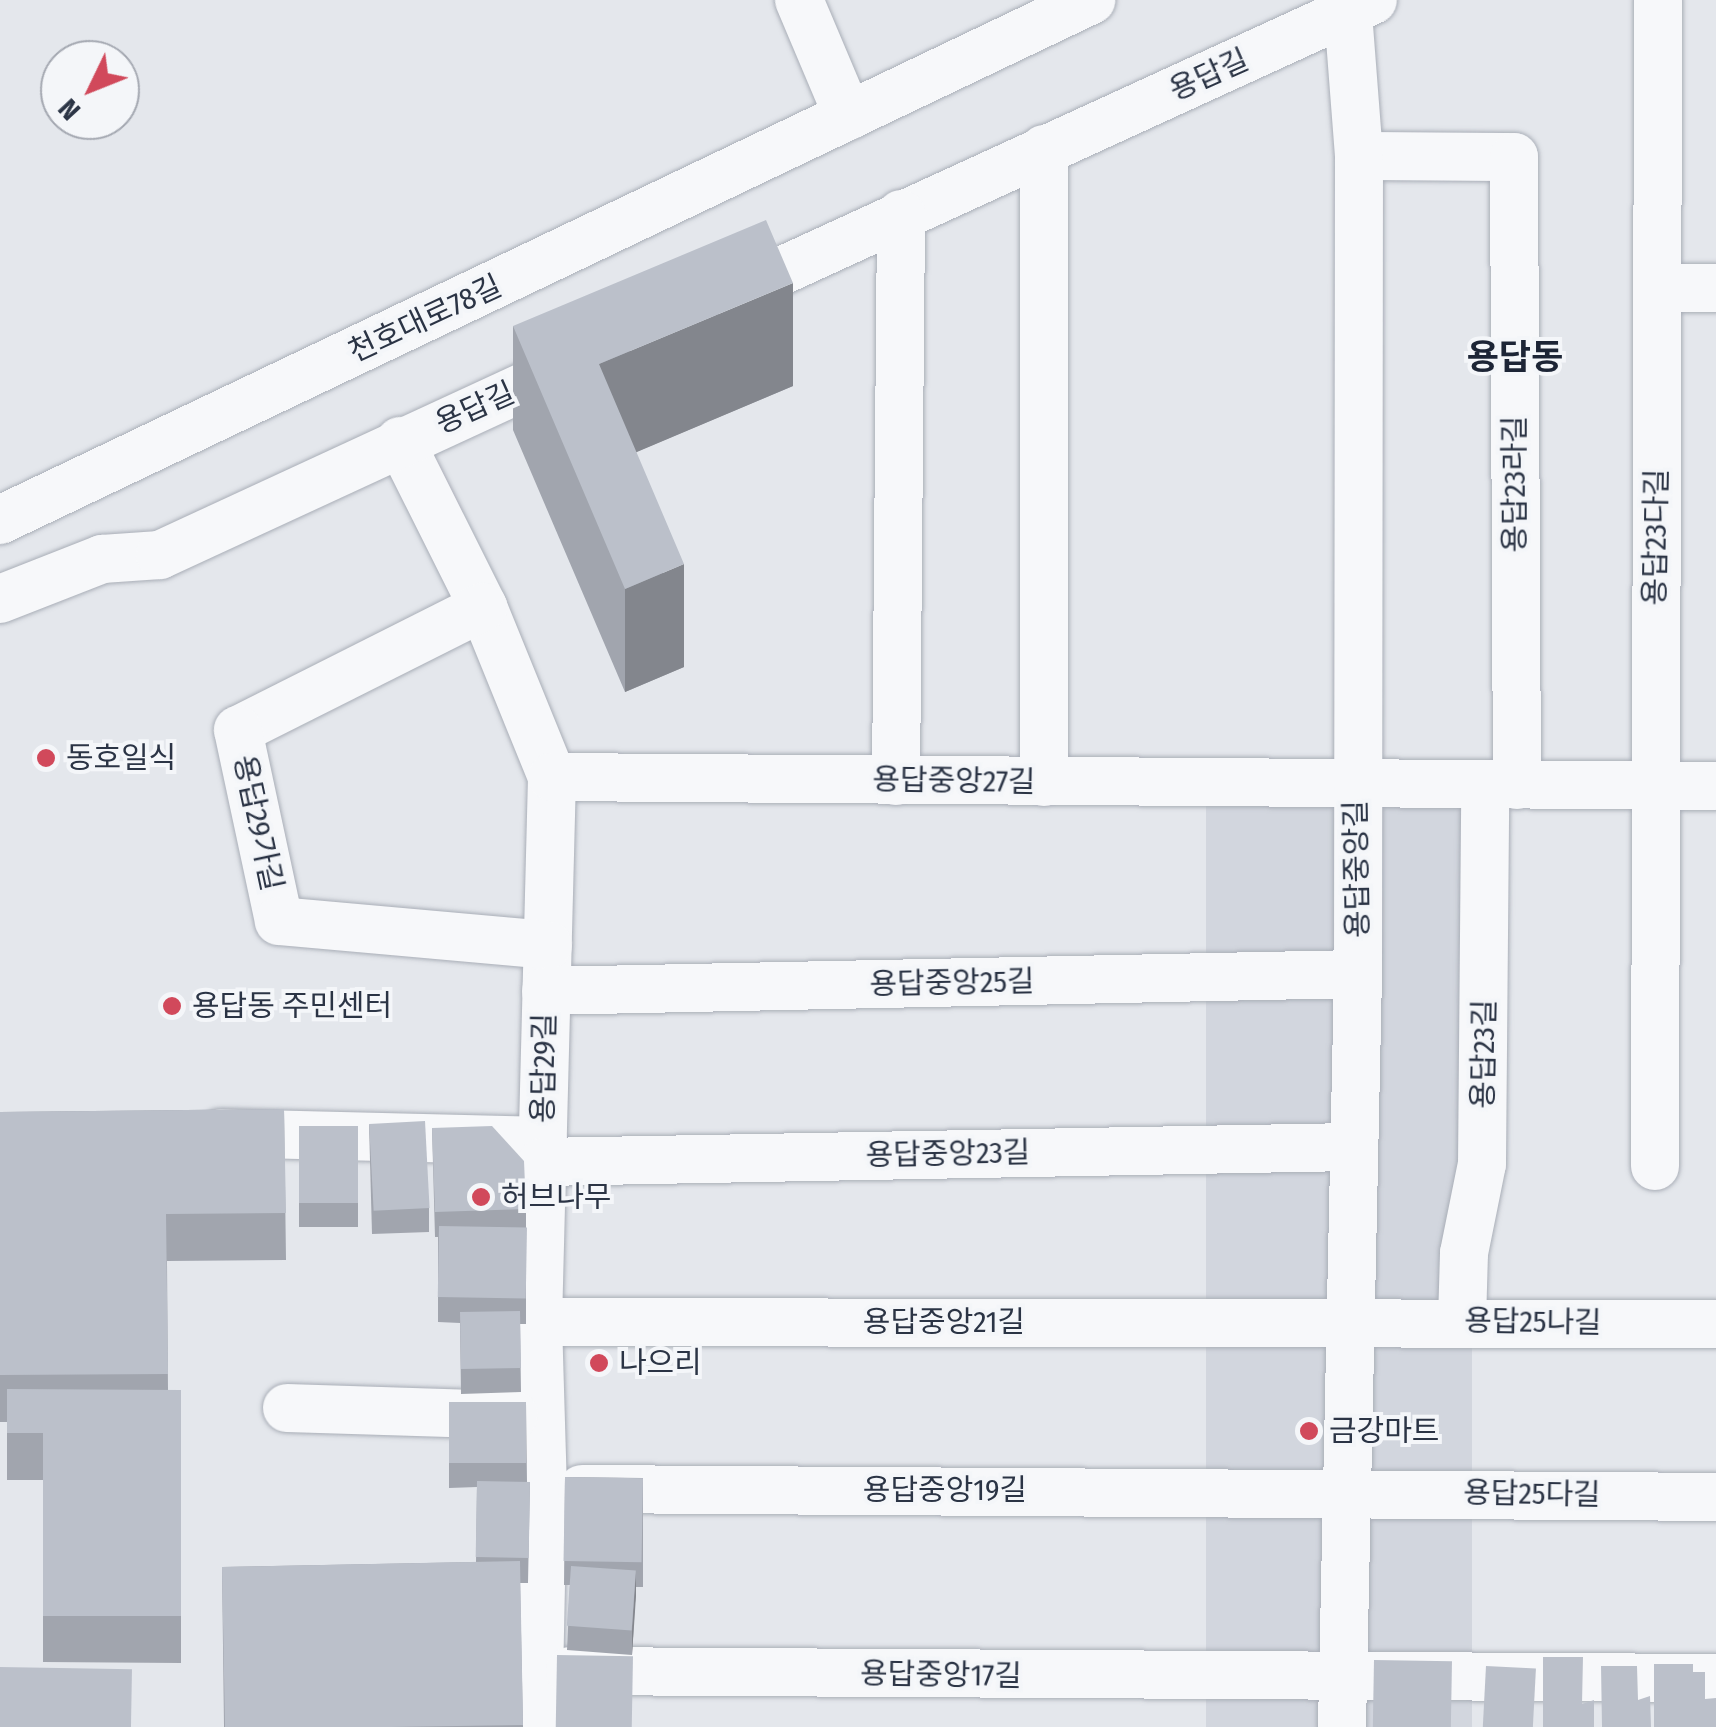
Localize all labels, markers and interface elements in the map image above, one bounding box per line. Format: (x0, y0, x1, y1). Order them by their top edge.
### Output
north arrow (40, 40, 140, 140)
street label: 용답길 (1164, 42, 1254, 108)
text: N (51, 92, 87, 127)
street label: 천호대로78길 (343, 268, 507, 370)
district label: 용답동 (1467, 336, 1563, 378)
street label: 용답길 (430, 375, 520, 441)
street label: 용답23라길 (1497, 415, 1533, 553)
street label: 용답23다길 (1637, 468, 1675, 606)
place label: 동호일식 (66, 740, 176, 776)
marker: 동호일식 (35, 747, 57, 769)
street label: 용답29가길 (226, 752, 290, 894)
street label: 용답중앙27길 (872, 762, 1036, 800)
street label: 용답중앙길 (1338, 800, 1376, 938)
street label: 용답중앙25길 (869, 964, 1035, 1002)
place label: 용답동 주민센터 (192, 988, 392, 1024)
marker: 용답동 주민센터 (161, 995, 183, 1017)
street label: 용답23길 (1465, 999, 1503, 1109)
street label: 용답29길 (525, 1012, 563, 1124)
street label: 용답중앙23길 (865, 1135, 1031, 1173)
place label: 허브나무 (501, 1179, 611, 1215)
marker: 허브나무 (470, 1186, 492, 1208)
street label: 용답25나길 (1464, 1303, 1602, 1341)
street label: 용답중앙21길 (863, 1304, 1025, 1340)
place label: 나으리 (619, 1345, 702, 1381)
marker: 나으리 (588, 1352, 610, 1374)
place label: 금강마트 (1329, 1413, 1439, 1449)
marker: 금강마트 (1298, 1420, 1320, 1442)
street label: 용답중앙19길 (863, 1472, 1027, 1508)
street label: 용답25다길 (1463, 1475, 1601, 1513)
street label: 용답중앙17길 (860, 1656, 1022, 1694)

